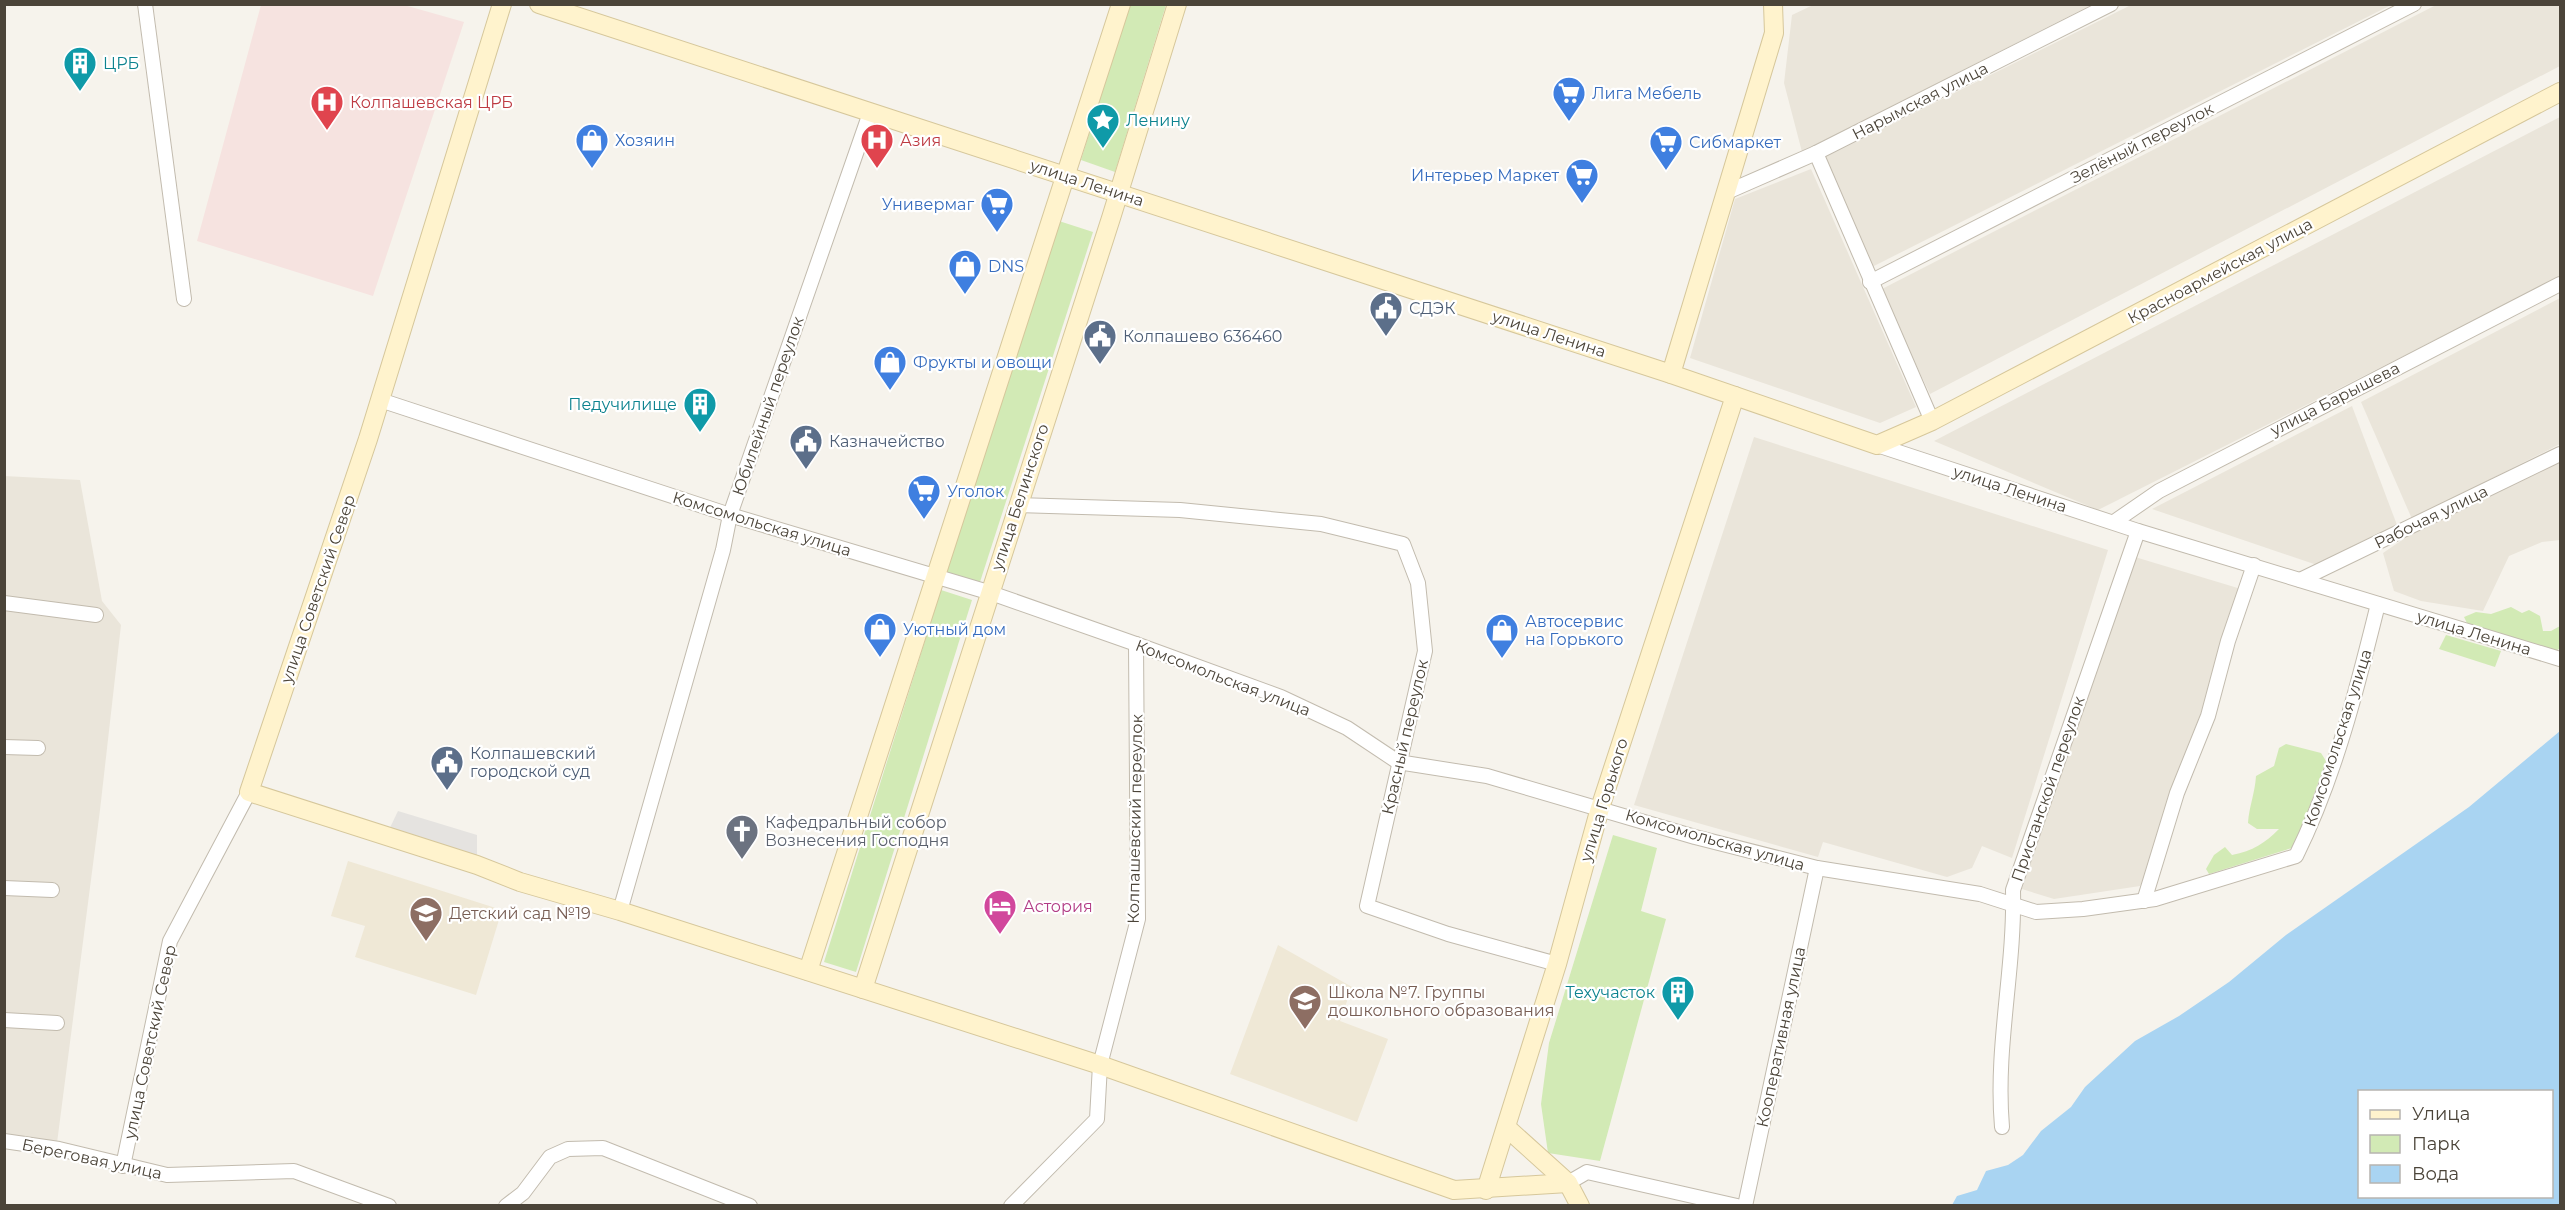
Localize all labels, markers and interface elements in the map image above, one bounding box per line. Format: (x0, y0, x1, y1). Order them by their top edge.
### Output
building icon: ЦРБ (62, 45, 98, 92)
place label: ЦРБ (103, 54, 139, 73)
street label: Нарымская улица (1849, 58, 1991, 144)
supermarket icon: Лига Мебель (1551, 75, 1587, 122)
hospital icon: Колпашевская ЦРБ (309, 84, 345, 131)
place label: Лига Мебель (1592, 84, 1701, 103)
place label: Колпашевская ЦРБ (350, 93, 513, 112)
street label: Зелёный переулок (2067, 98, 2217, 187)
place icon: Ленину (1085, 102, 1121, 149)
place label: Ленину (1126, 111, 1190, 130)
shop icon: Хозяин (574, 122, 610, 169)
hospital icon: Азия (859, 122, 895, 169)
supermarket icon: Сибмаркет (1648, 124, 1684, 171)
place label: Хозяин (615, 131, 675, 150)
place label: Азия (900, 131, 941, 150)
place label: Сибмаркет (1689, 133, 1781, 152)
street label: улица Ленина (1027, 155, 1146, 210)
supermarket icon: Интерьер Маркет (1564, 157, 1600, 204)
place label: Интерьер Маркет (1411, 166, 1559, 185)
supermarket icon: Универмаг (979, 186, 1015, 233)
place label: Универмаг (882, 195, 974, 214)
street label: Красноармейская улица (2124, 214, 2316, 328)
shop icon: DNS (947, 248, 983, 295)
place label: DNS (988, 257, 1024, 276)
public building icon: СДЭК (1368, 290, 1404, 337)
place label: СДЭК (1409, 299, 1455, 318)
street label: улица Ленина (1489, 306, 1608, 361)
street label: Юбилейный переулок (728, 313, 808, 498)
public building icon: Колпашево 636460 (1082, 318, 1118, 365)
place label: Колпашево 636460 (1123, 327, 1282, 346)
shop icon: Фрукты и овощи (872, 344, 908, 391)
place label: Фрукты и овощи (913, 353, 1052, 372)
street label: улица Барышева (2266, 358, 2403, 440)
building icon: Педучилище (682, 386, 718, 433)
place label: Педучилище (568, 395, 677, 414)
street label: улица Белинского (987, 421, 1053, 574)
public building icon: Казначейство (788, 423, 824, 470)
place label: Казначейство (829, 432, 945, 451)
street label: улица Ленина (1950, 461, 2069, 516)
supermarket icon: Уголок (906, 473, 942, 520)
street label: Рабочая улица (2371, 481, 2491, 553)
place label: Уголок (947, 482, 1005, 501)
street label: Комсомольская улица (670, 488, 854, 560)
street label: улица Советский Север (276, 492, 359, 687)
street label: улица Ленина (2414, 606, 2533, 659)
shop icon: Уютный дом (862, 611, 898, 658)
shop icon: Автосервис на Горького (1484, 612, 1520, 659)
place label: Автосервис на Горького (1525, 612, 1623, 649)
place label: Уютный дом (903, 620, 1006, 639)
street label: Комсомольская улица (1133, 636, 1313, 720)
street label: Комсомольская улица (2300, 647, 2376, 829)
street label: Красный переулок (1378, 657, 1432, 816)
street label: Пристанской переулок (2007, 693, 2089, 884)
street label: Колпашевский переулок (1124, 713, 1146, 924)
street label: улица Горького (1576, 736, 1632, 865)
public building icon: Колпашевский городской суд (429, 744, 465, 791)
place label: Колпашевский городской суд (470, 744, 596, 781)
street label: Комсомольская улица (1623, 805, 1807, 875)
church icon: Кафедральный собор Вознесения Господня (724, 813, 760, 860)
place label: Кафедральный собор Вознесения Господня (765, 813, 949, 850)
hotel icon: Астория (982, 888, 1018, 935)
school or university icon: Детский сад №19 (408, 895, 444, 942)
place label: Астория (1023, 897, 1093, 916)
place label: Детский сад №19 (449, 904, 591, 923)
street label: улица Советский Север (120, 943, 180, 1142)
street label: Кооперативная улица (1753, 945, 1809, 1129)
building icon: Техучасток (1660, 974, 1696, 1021)
school or university icon: Школа №7. Группы дошкольного образования (1287, 983, 1323, 1030)
place label: Школа №7. Группы дошкольного образования (1328, 983, 1555, 1020)
place label: Техучасток (1565, 983, 1656, 1002)
legend (2358, 1090, 2553, 1198)
text: Улица (2412, 1103, 2470, 1125)
text: Парк (2412, 1133, 2461, 1155)
street label: Береговая улица (20, 1135, 164, 1183)
text: Вода (2412, 1163, 2459, 1185)

